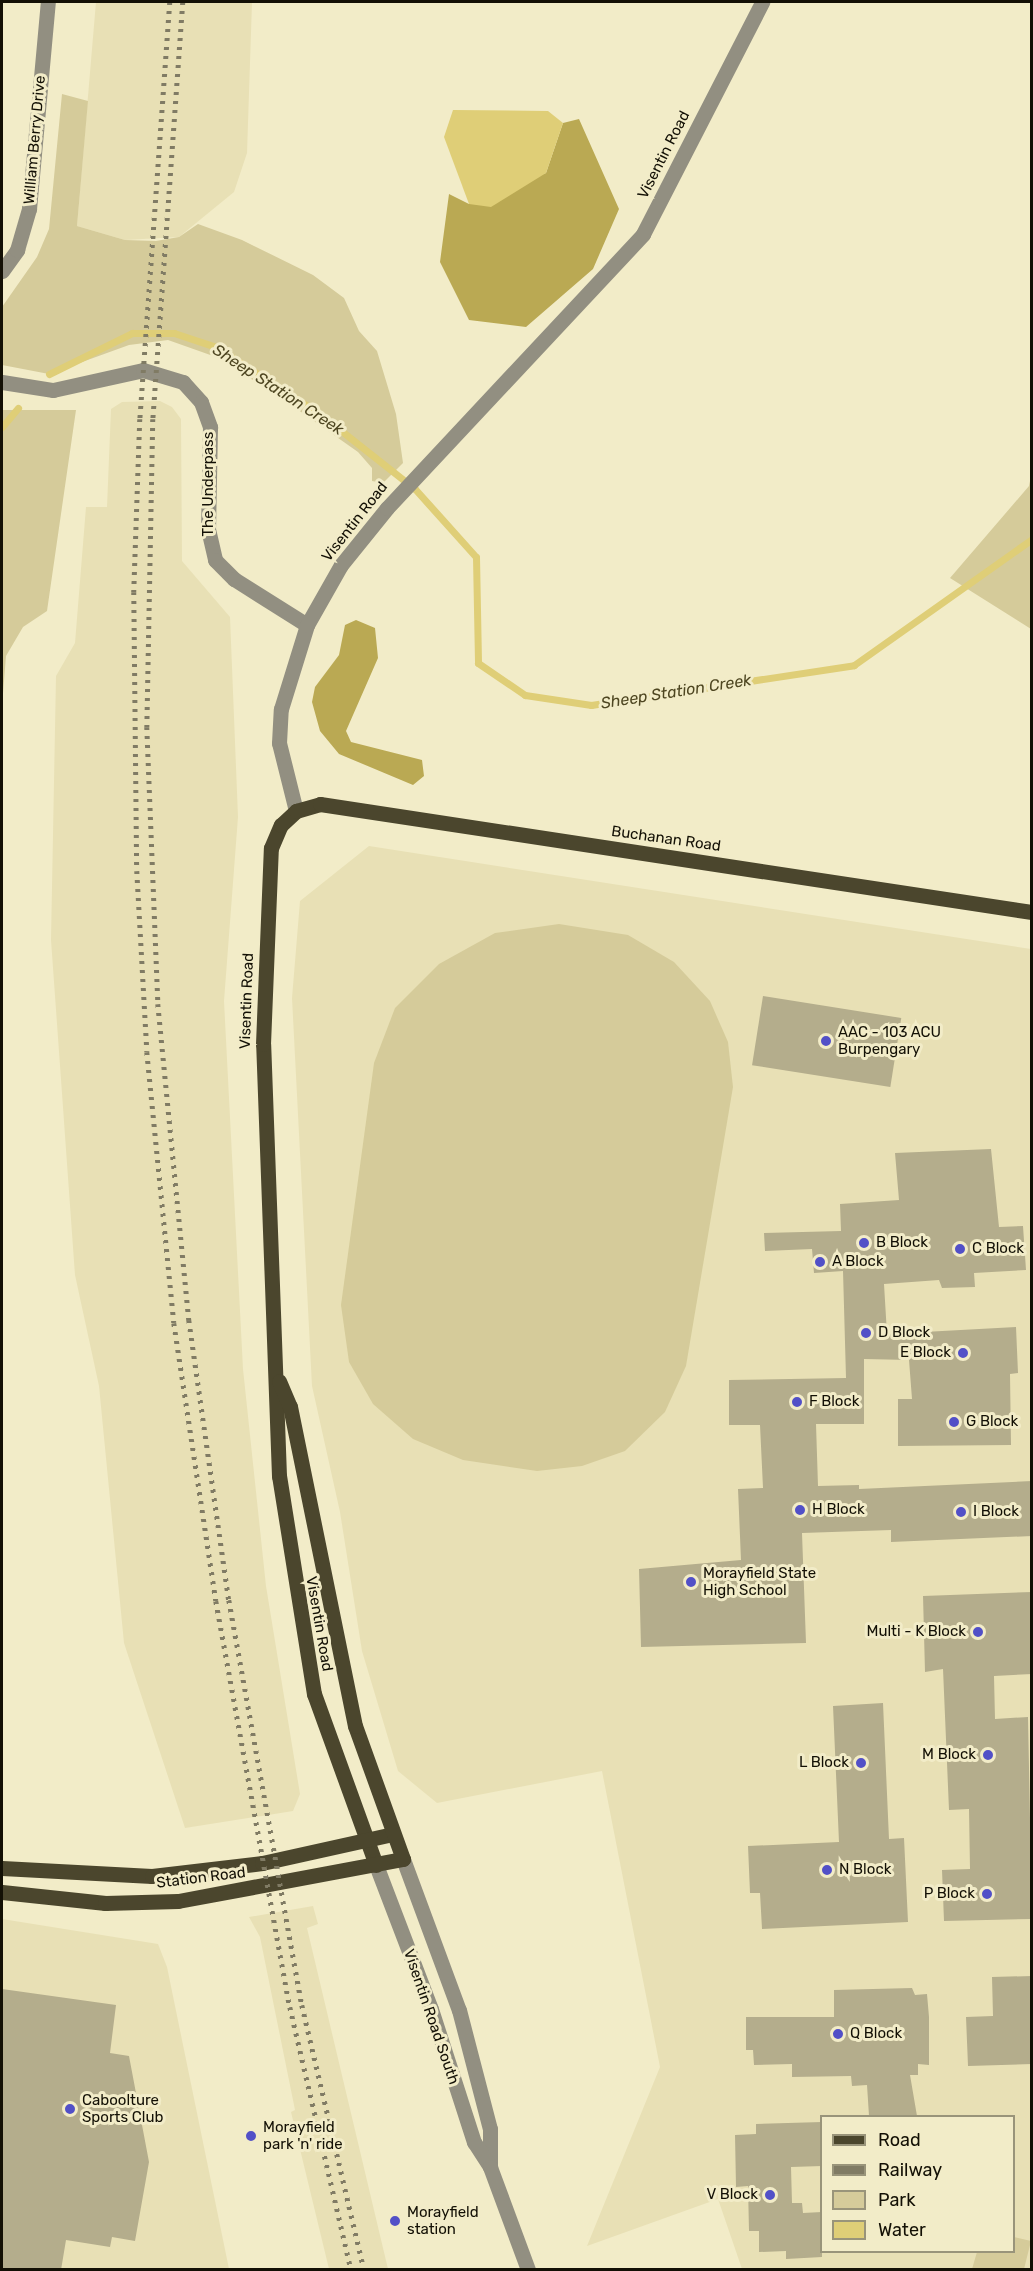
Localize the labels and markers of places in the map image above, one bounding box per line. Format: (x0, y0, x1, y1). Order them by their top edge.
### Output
place label: AAC - 103 ACU Burpengary (838, 1023, 942, 1058)
marker: AAC - 103 ACU Burpengary (819, 1034, 833, 1048)
place label: B Block (876, 1234, 928, 1252)
marker: B Block (857, 1236, 871, 1250)
place label: C Block (972, 1240, 1024, 1258)
marker: C Block (953, 1242, 967, 1256)
place label: A Block (832, 1253, 884, 1271)
marker: A Block (813, 1255, 827, 1269)
place label: D Block (878, 1324, 930, 1342)
marker: D Block (859, 1326, 873, 1340)
place label: E Block (900, 1344, 951, 1362)
marker: E Block (956, 1346, 970, 1360)
place label: F Block (809, 1393, 860, 1411)
marker: F Block (790, 1395, 804, 1409)
place label: G Block (966, 1413, 1018, 1431)
marker: G Block (947, 1415, 961, 1429)
place label: H Block (812, 1501, 865, 1519)
marker: H Block (793, 1503, 807, 1517)
place label: I Block (973, 1503, 1019, 1521)
marker: I Block (954, 1505, 968, 1519)
place label: Morayfield State High School (703, 1564, 816, 1599)
marker: Morayfield State High School (684, 1575, 698, 1589)
place label: Multi - K Block (866, 1623, 966, 1641)
marker: Multi - K Block (971, 1625, 985, 1639)
place label: M Block (922, 1746, 976, 1764)
marker: M Block (981, 1748, 995, 1762)
place label: L Block (799, 1754, 849, 1772)
marker: L Block (854, 1756, 868, 1770)
place label: N Block (839, 1861, 891, 1879)
marker: N Block (820, 1863, 834, 1877)
place label: P Block (923, 1885, 975, 1903)
marker: P Block (980, 1887, 994, 1901)
place label: Q Block (850, 2025, 902, 2043)
marker: Q Block (831, 2027, 845, 2041)
place label: Caboolture Sports Club (82, 2091, 163, 2126)
marker: Caboolture Sports Club (63, 2102, 77, 2116)
place label: Morayfield park 'n' ride (263, 2118, 343, 2153)
marker: Morayfield park 'n' ride (244, 2129, 258, 2143)
place label: V Block (706, 2186, 758, 2204)
marker: V Block (763, 2188, 777, 2202)
place label: Morayfield station (407, 2203, 479, 2238)
marker: Morayfield station (388, 2214, 402, 2228)

